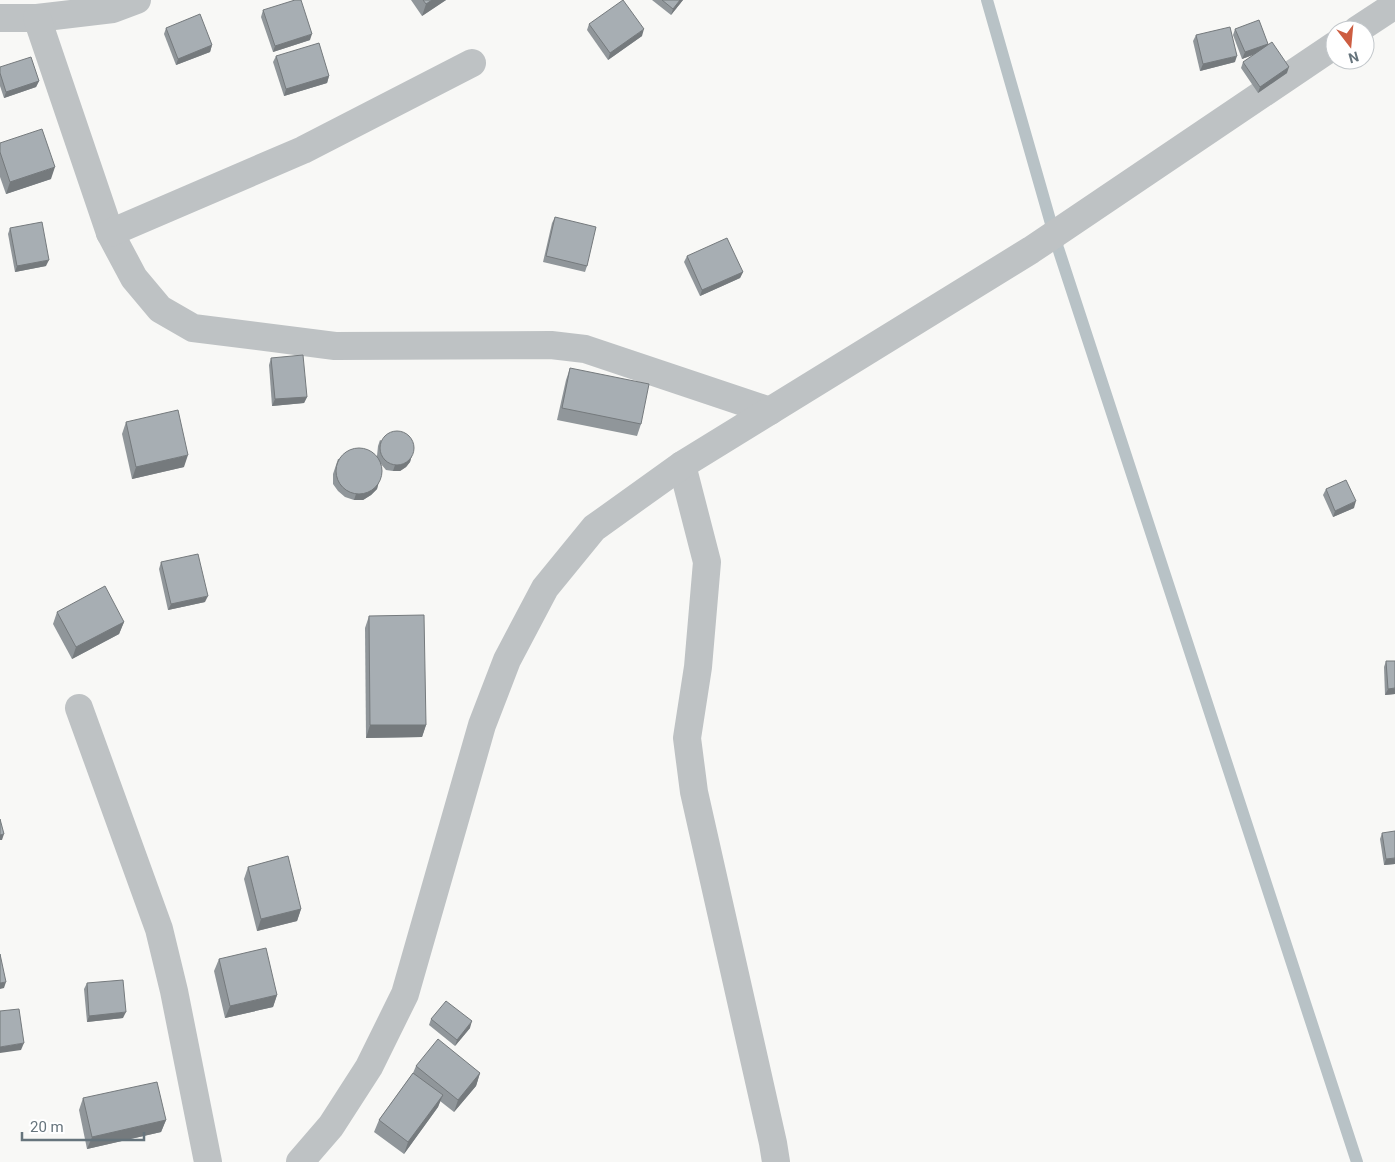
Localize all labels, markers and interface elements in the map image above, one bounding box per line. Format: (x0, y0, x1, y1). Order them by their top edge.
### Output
north arrow (1325, 20, 1375, 70)
text: N (1347, 48, 1361, 67)
scale bar (22, 1110, 145, 1142)
text: 20 m (30, 1118, 64, 1136)

